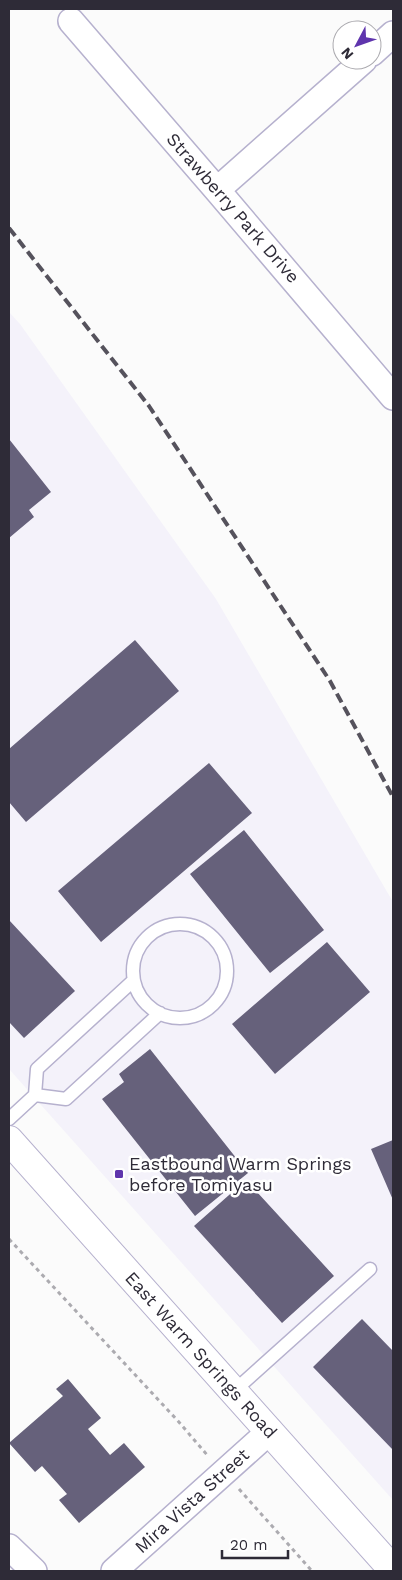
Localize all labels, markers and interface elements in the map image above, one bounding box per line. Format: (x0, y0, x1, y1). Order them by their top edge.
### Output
north arrow (332, 20, 382, 70)
text: N (338, 44, 357, 63)
street label: Strawberry Park Drive (163, 128, 304, 287)
place label: Eastbound Warm Springs before Tomiyasu (129, 1153, 352, 1195)
marker: Eastbound Warm Springs before Tomiyasu (113, 1168, 125, 1180)
street label: East Warm Springs Road (121, 1267, 282, 1442)
street label: Mira Vista Street (130, 1444, 253, 1557)
scale bar (222, 1528, 288, 1560)
text: 20 m (230, 1536, 268, 1554)

